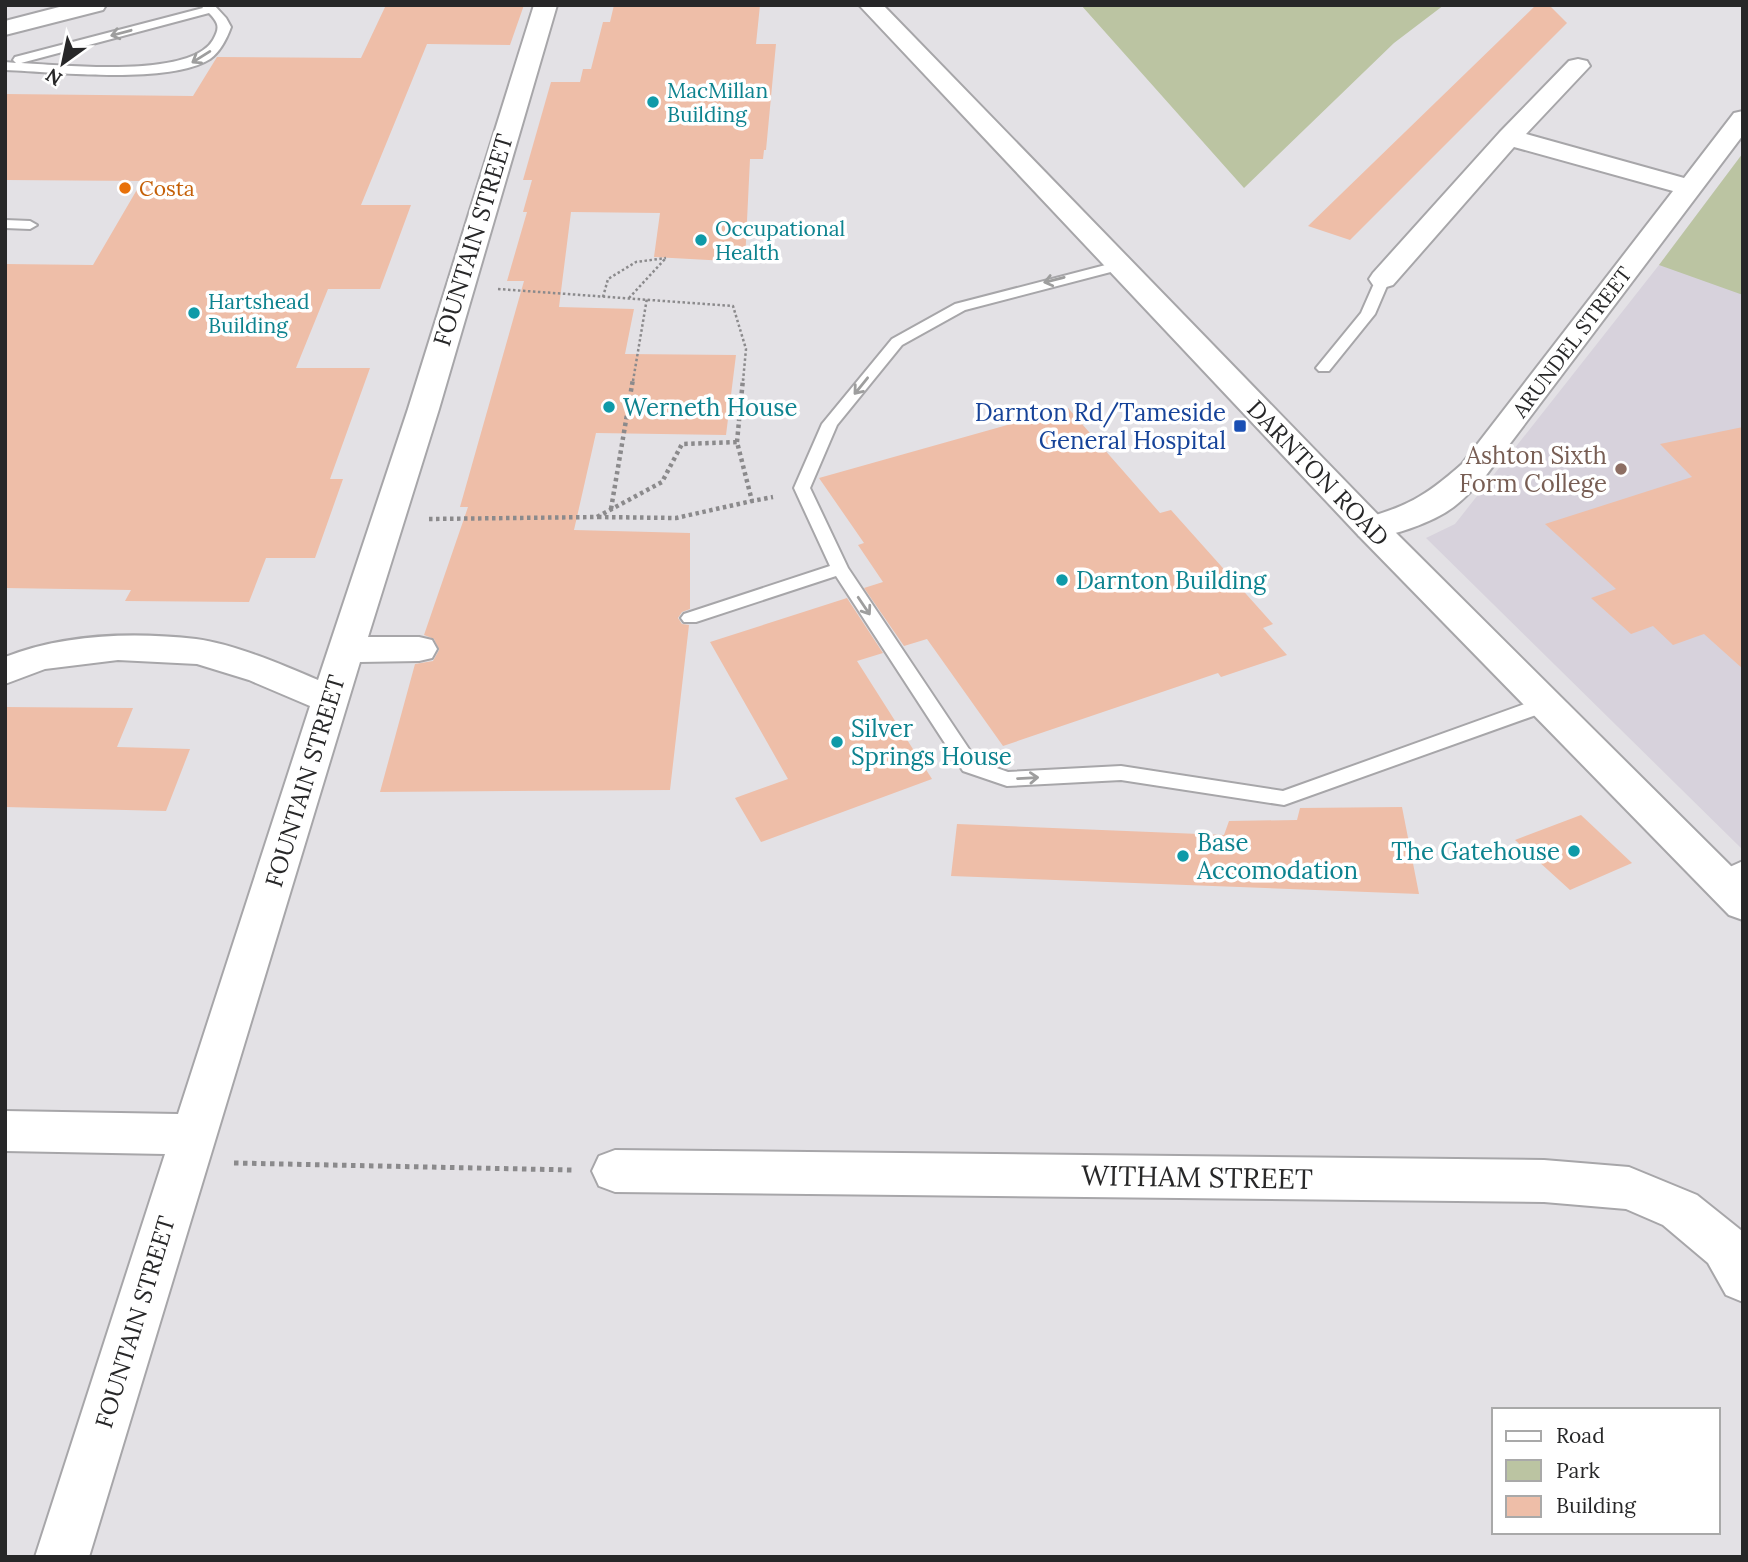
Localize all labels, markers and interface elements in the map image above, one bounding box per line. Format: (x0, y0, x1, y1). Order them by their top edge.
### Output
one-way arrow (111, 27, 133, 40)
north arrow (28, 28, 98, 98)
one-way arrow (192, 49, 211, 64)
text: N (41, 63, 66, 91)
place label: MacMillan Building (667, 77, 768, 128)
marker: MacMillan Building (645, 94, 661, 110)
street label: FOUNTAIN STREET (426, 130, 520, 350)
place label: Costa (139, 175, 195, 202)
marker: Costa (117, 180, 133, 196)
place label: Occupational Health (715, 215, 845, 266)
marker: Occupational Health (693, 232, 709, 248)
street label: ARUNDEL STREET (1506, 261, 1638, 424)
one-way arrow (1044, 274, 1066, 287)
place label: Hartshead Building (208, 288, 309, 339)
marker: Hartshead Building (186, 305, 202, 321)
one-way arrow (853, 377, 868, 395)
place label: Werneth House (623, 392, 797, 423)
street label: DARNTON ROAD (1240, 393, 1396, 553)
place label: Darnton Rd/Tameside General Hospital (975, 397, 1226, 456)
marker: Werneth House (601, 399, 617, 415)
marker: Darnton Rd/Tameside General Hospital (1232, 418, 1248, 434)
place label: Ashton Sixth Form College (1459, 440, 1607, 499)
marker: Ashton Sixth Form College (1613, 461, 1629, 477)
place label: Darnton Building (1076, 565, 1267, 596)
marker: Darnton Building (1054, 572, 1070, 588)
one-way arrow (857, 596, 871, 615)
street label: FOUNTAIN STREET (258, 671, 352, 891)
place label: Silver Springs House (851, 713, 1012, 772)
marker: Silver Springs House (829, 734, 845, 750)
one-way arrow (1016, 771, 1039, 784)
place label: Base Accomodation (1196, 827, 1358, 886)
place label: The Gatehouse (1391, 836, 1560, 867)
marker: The Gatehouse (1566, 843, 1582, 859)
marker: Base Accomodation (1175, 848, 1191, 864)
street label: WITHAM STREET (1081, 1157, 1313, 1197)
street label: FOUNTAIN STREET (88, 1212, 182, 1432)
legend (1492, 1408, 1720, 1534)
text: Road (1556, 1422, 1605, 1449)
text: Park (1556, 1457, 1600, 1484)
text: Building (1556, 1492, 1636, 1519)

